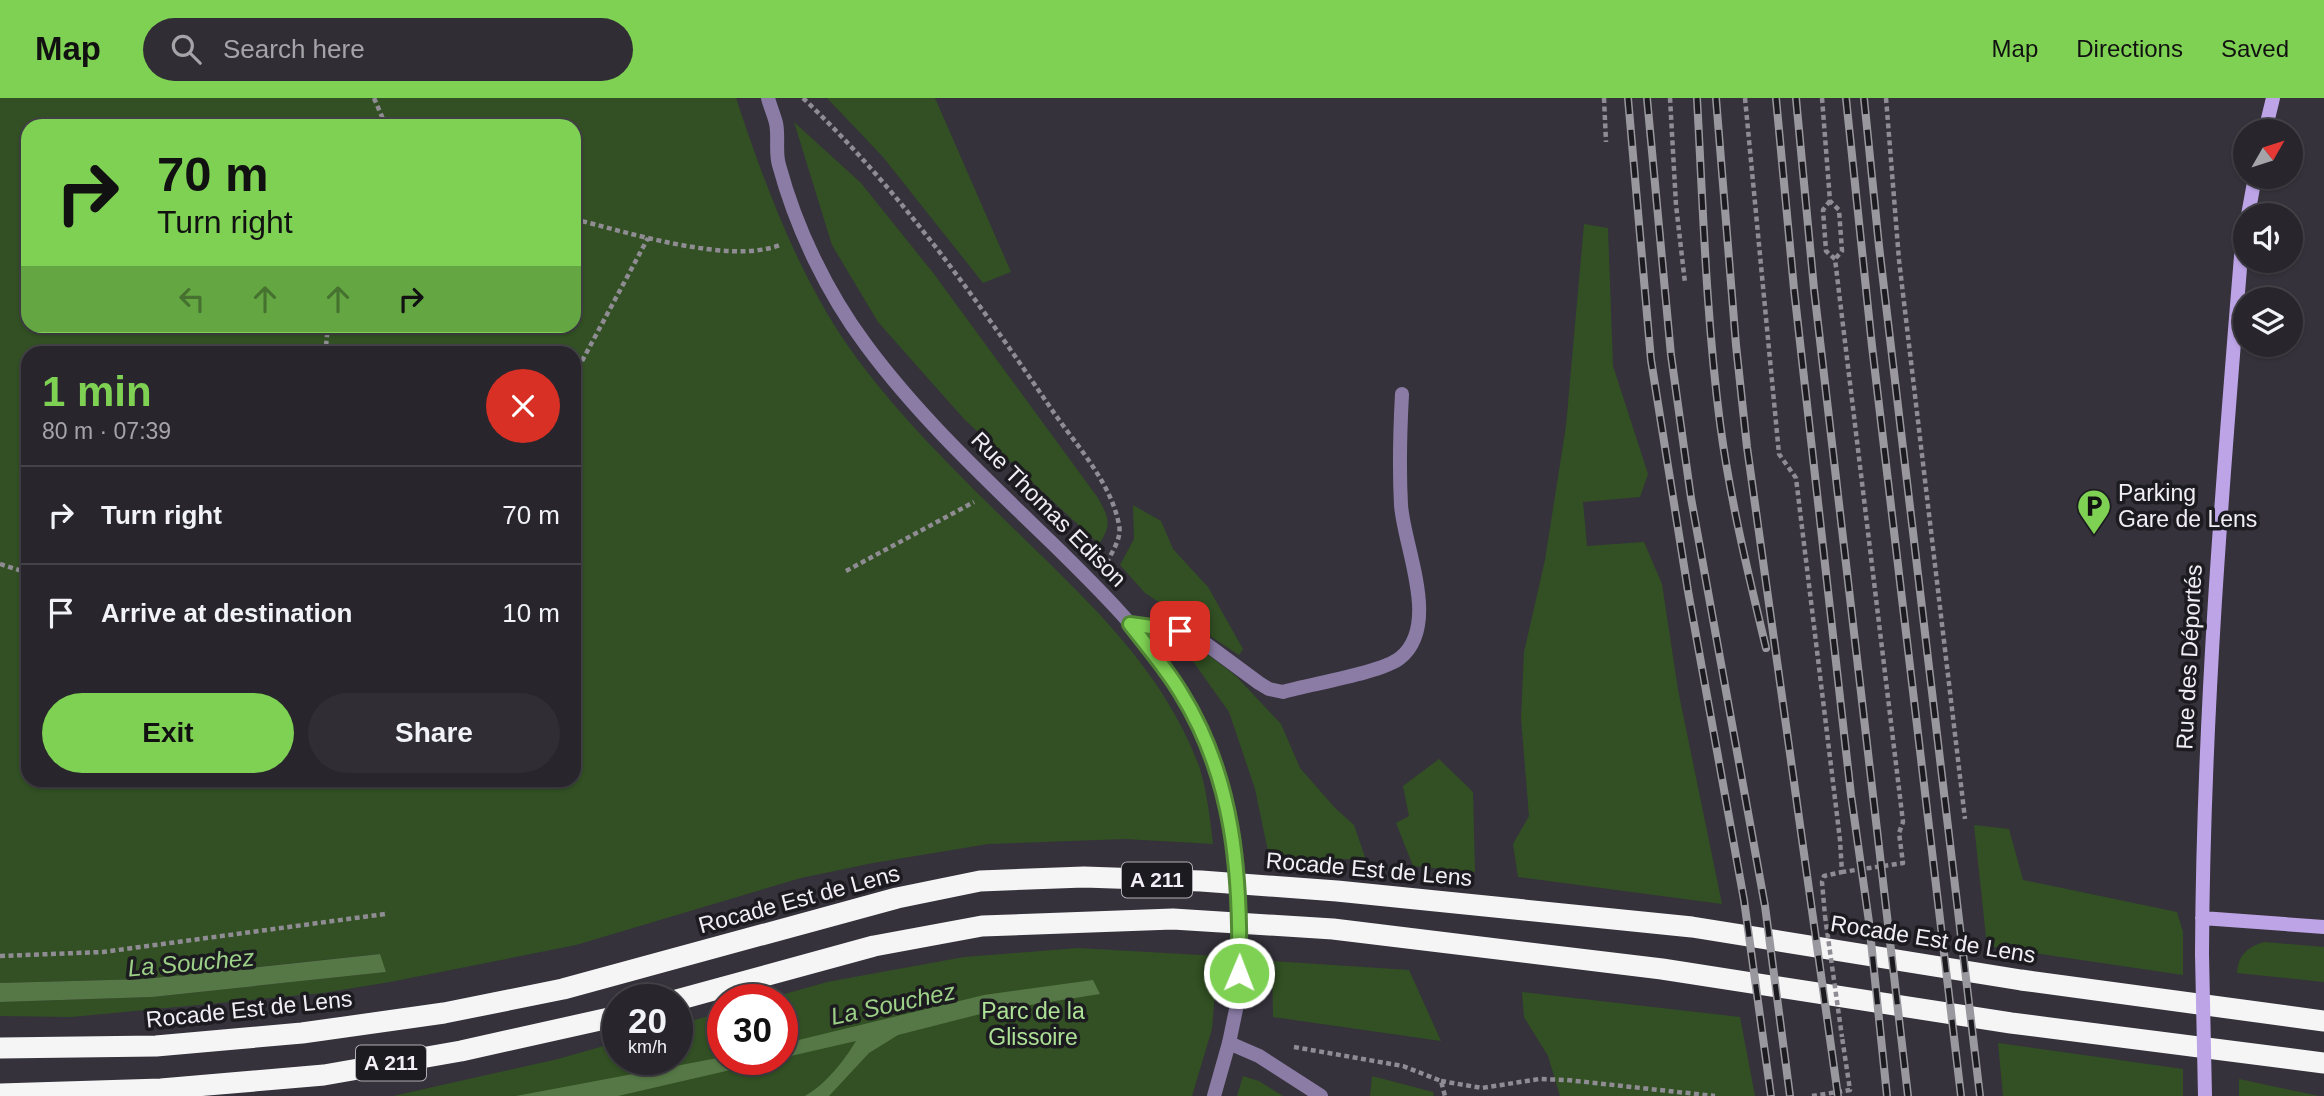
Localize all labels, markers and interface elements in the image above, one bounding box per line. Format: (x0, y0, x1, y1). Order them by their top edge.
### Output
search box (143, 18, 633, 81)
text: Map (35, 30, 101, 67)
icon: search (167, 30, 205, 68)
text: Search here (223, 34, 365, 64)
text: Map (1992, 35, 2038, 62)
text: Directions (2076, 35, 2183, 62)
text: Saved (2221, 35, 2289, 62)
north arrow (2233, 119, 2303, 189)
map controls (2233, 119, 2303, 357)
icon: right (42, 147, 133, 238)
text: 70 m (157, 147, 269, 201)
button: sound (2233, 203, 2303, 273)
text: Turn right (157, 204, 293, 240)
icon: left (173, 280, 211, 318)
icon: ahead (246, 280, 284, 318)
icon: ahead (319, 280, 357, 318)
icon: right (392, 280, 430, 318)
button: layers (2233, 287, 2303, 357)
text: 1 min (42, 368, 152, 415)
button: close (486, 369, 560, 443)
text: 80 m · 07:39 (42, 418, 171, 444)
street label: Rue Thomas Edison (966, 426, 1132, 592)
place label: Parking Gare de Lens (2118, 480, 2257, 532)
parking icon: Parking Gare de Lens (2075, 487, 2113, 536)
icon: right (42, 496, 80, 534)
text: Turn right (101, 500, 222, 530)
text: 70 m (502, 500, 560, 530)
street label: Rue des Déportés (2171, 564, 2207, 750)
icon: arrive (42, 594, 80, 632)
text: Arrive at destination (101, 598, 352, 628)
text: 10 m (502, 598, 560, 628)
pin (1150, 601, 1210, 661)
icon: arrive (1161, 612, 1199, 650)
button: Exit (42, 693, 294, 773)
button: Share (308, 693, 560, 773)
street label: Rocade Est de Lens (1265, 847, 1473, 891)
street label: Rocade Est de Lens (696, 860, 902, 938)
road number: A 211 (1122, 862, 1192, 898)
street label: Rocade Est de Lens (1829, 910, 2037, 968)
position arrow (1202, 936, 1276, 1010)
water label: La Souchez (127, 944, 255, 981)
water label: La Souchez (828, 977, 958, 1030)
speed limit sign: 30 (707, 984, 798, 1075)
street label: Rocade Est de Lens (145, 985, 353, 1033)
park label: Parc de la Glissoire (981, 998, 1085, 1050)
text: 20 (628, 1001, 667, 1040)
text: km/h (628, 1037, 667, 1057)
road number: A 211 (356, 1046, 426, 1080)

